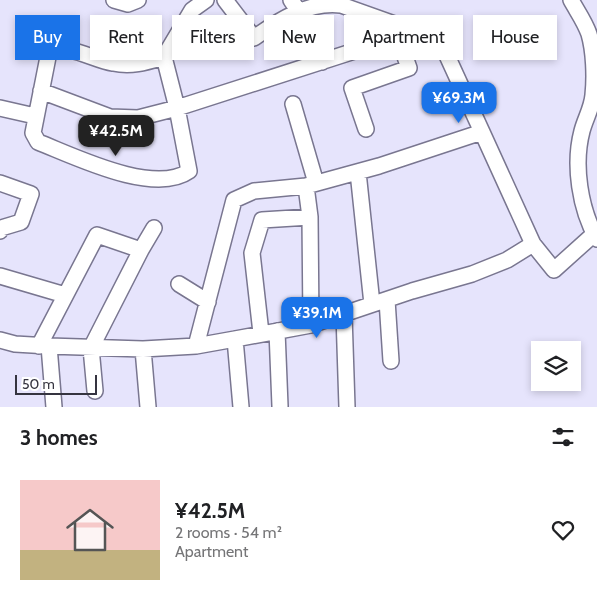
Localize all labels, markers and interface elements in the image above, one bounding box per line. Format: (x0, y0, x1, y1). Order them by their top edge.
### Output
chip: Buy (15, 15, 80, 60)
chip: Rent (90, 15, 162, 60)
chip: Filters (172, 15, 254, 60)
chip: New (264, 15, 334, 60)
chip: Apartment (344, 15, 463, 60)
chip: House (473, 15, 557, 60)
pin: ¥69.3M (418, 82, 500, 124)
text: ¥69.3M (433, 88, 485, 107)
pin: ¥42.5M (75, 114, 157, 157)
text: ¥42.5M (89, 121, 143, 140)
pin: ¥39.1M (276, 296, 358, 339)
text: ¥39.1M (292, 303, 342, 322)
map controls (531, 341, 581, 391)
button: layers (531, 341, 581, 391)
scale bar (15, 372, 98, 395)
text: 50 m (22, 375, 55, 393)
icon: filters (549, 423, 577, 451)
text: 3 homes (20, 425, 98, 450)
text: ¥42.5M (175, 498, 245, 523)
icon: home (60, 500, 120, 560)
icon: heart (549, 516, 577, 544)
text: 2 rooms · 54 m² (175, 523, 282, 542)
text: Apartment (175, 542, 248, 561)

